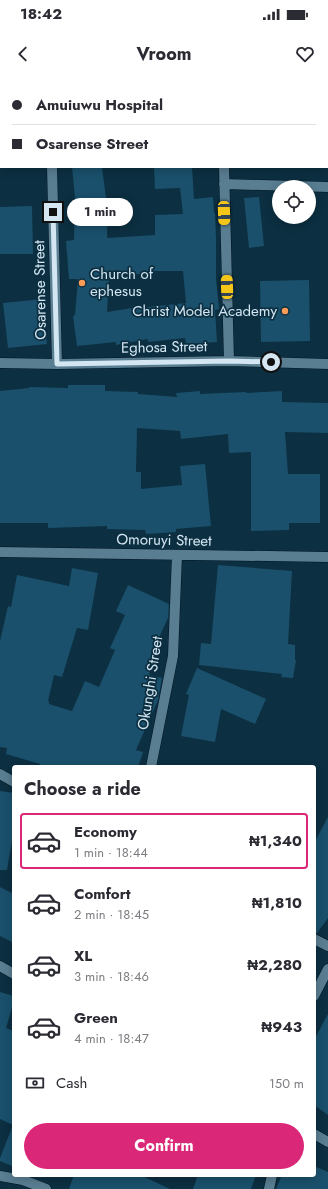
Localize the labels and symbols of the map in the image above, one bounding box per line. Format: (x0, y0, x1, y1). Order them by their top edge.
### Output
callout: 1 min (67, 198, 133, 226)
car (218, 201, 230, 225)
route end (44, 203, 62, 221)
street label: Osarense Street (28, 240, 52, 340)
place label: Church of ephesus (90, 263, 154, 302)
car (221, 275, 233, 299)
marker: Church of ephesus (77, 278, 87, 288)
place label: Christ Model Academy (132, 300, 277, 322)
marker: Christ Model Academy (280, 306, 290, 316)
street label: Eghosa Street (121, 335, 208, 359)
route start (262, 353, 280, 371)
street label: Omoruyi Street (116, 528, 212, 552)
street label: Okunghi Street (132, 634, 168, 731)

